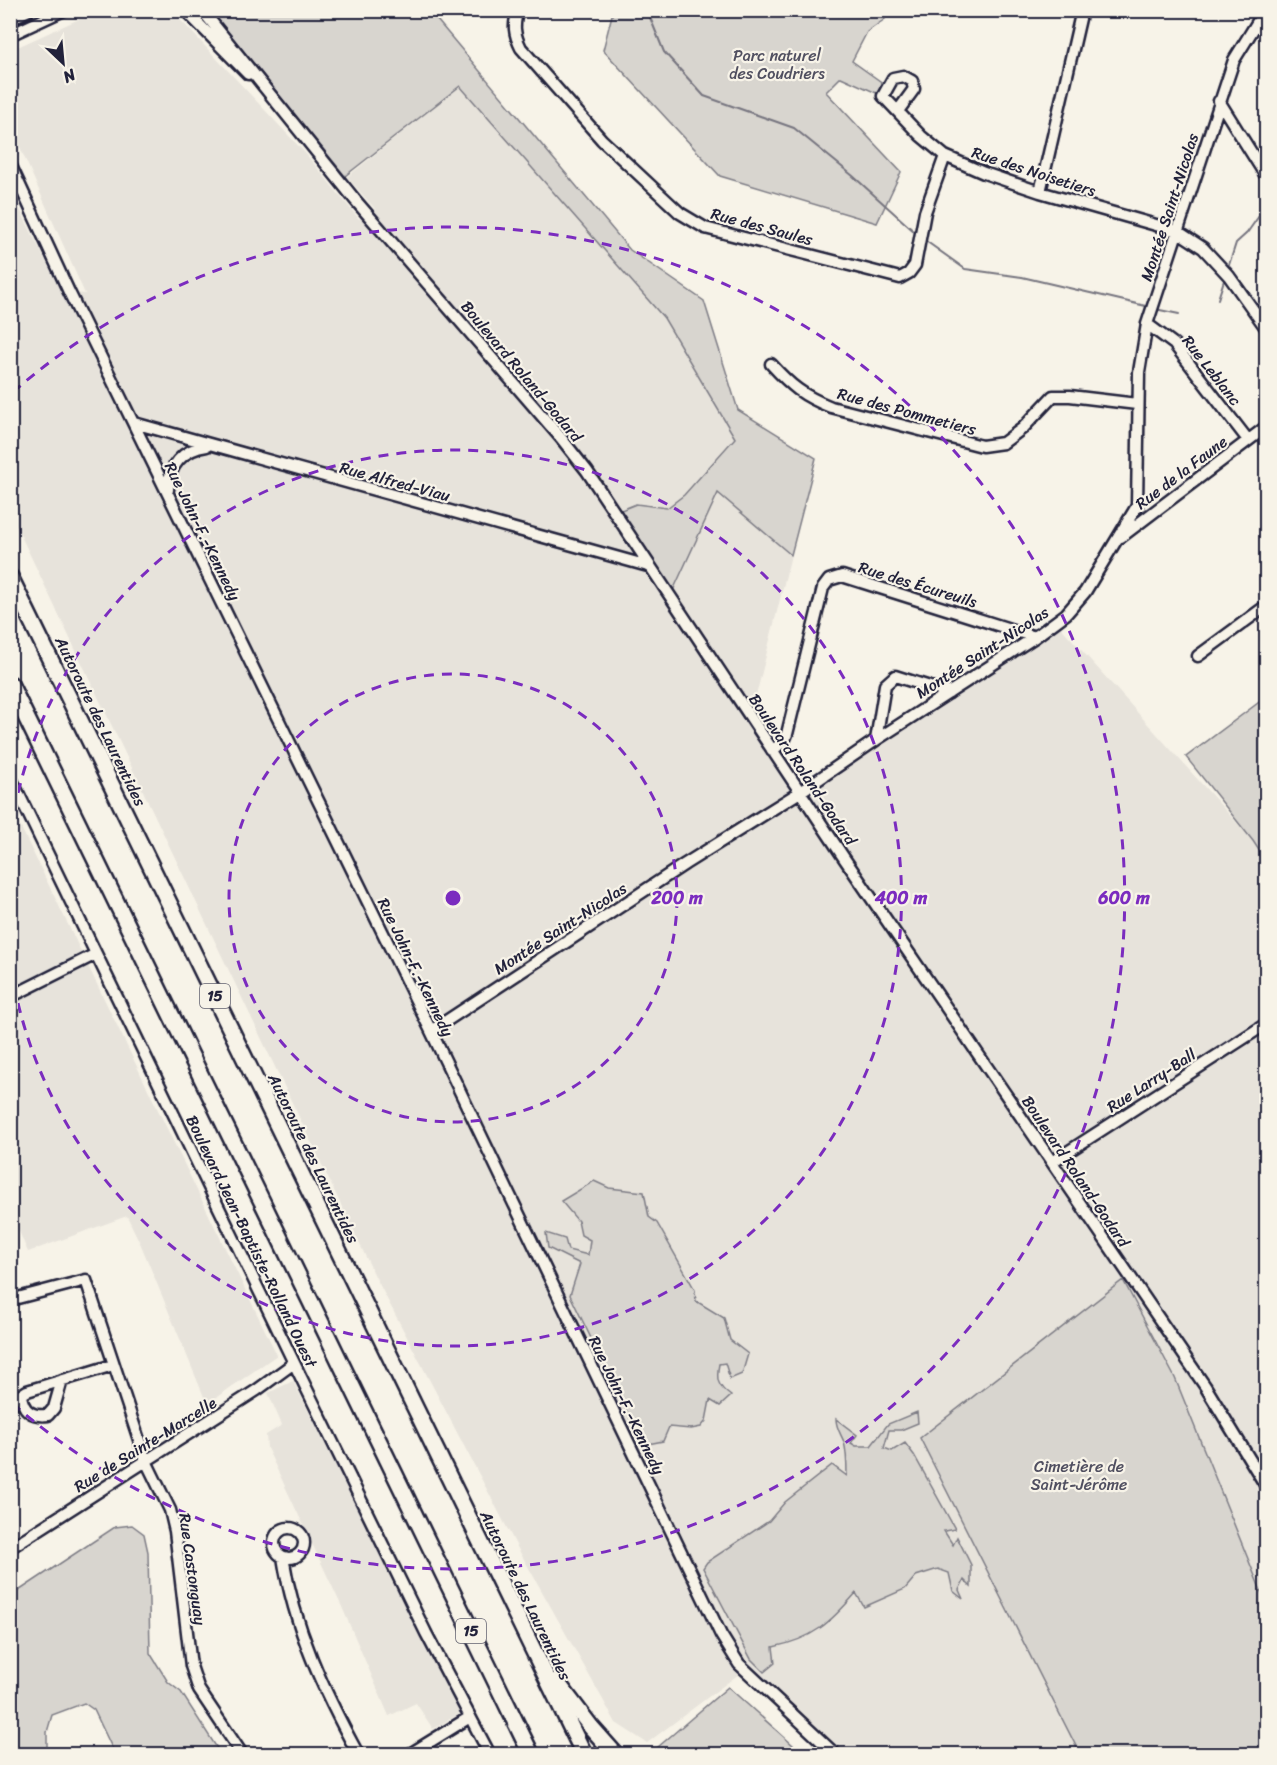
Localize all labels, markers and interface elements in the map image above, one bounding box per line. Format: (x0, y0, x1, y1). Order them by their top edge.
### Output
north arrow (33, 33, 93, 93)
park label: Parc naturel des Coudriers (729, 41, 825, 88)
text: N (57, 60, 82, 92)
street label: Montée Saint-Nicolas (1132, 129, 1207, 285)
street label: Rue des Noisetiers (968, 138, 1100, 205)
street label: Rue des Saules (708, 199, 817, 254)
street label: Boulevard Roland-Godard (453, 294, 591, 450)
street label: Rue Leblanc (1174, 328, 1249, 412)
street label: Rue des Pommetiers (834, 379, 980, 444)
street label: Rue de la Faune (1129, 428, 1234, 517)
street label: Rue Alfred-Viau (336, 453, 454, 510)
street label: Rue John-F.-Kennedy (156, 457, 249, 606)
street label: Rue des Écureuils (855, 553, 981, 616)
street label: Montée Saint-Nicolas (910, 598, 1055, 707)
street label: Autoroute des Laurentides (46, 630, 155, 812)
street label: Boulevard Roland-Godard (741, 687, 865, 853)
street label: Montée Saint-Nicolas (488, 874, 633, 983)
text: 200 m (650, 882, 703, 914)
text: 400 m (874, 882, 927, 914)
text: 600 m (1097, 882, 1150, 914)
centre of rings (443, 888, 463, 908)
street label: Rue John-F.-Kennedy (369, 893, 462, 1042)
road number: 15 (200, 984, 230, 1008)
street label: Rue Larry-Ball (1100, 1040, 1202, 1120)
street label: Autoroute des Laurentides (259, 1067, 368, 1249)
street label: Boulevard Roland-Godard (1014, 1089, 1138, 1255)
street label: Boulevard Jean-Baptiste-Rolland Ouest (178, 1110, 326, 1373)
street label: Rue John-F.-Kennedy (580, 1331, 673, 1480)
street label: Rue de Sainte-Marcelle (68, 1388, 223, 1500)
park label: Cimetière de Saint-Jérôme (1031, 1452, 1127, 1499)
street label: Autoroute des Laurentides (471, 1504, 580, 1686)
street label: Rue Castonguay (170, 1511, 215, 1628)
road number: 15 (456, 1619, 486, 1643)

